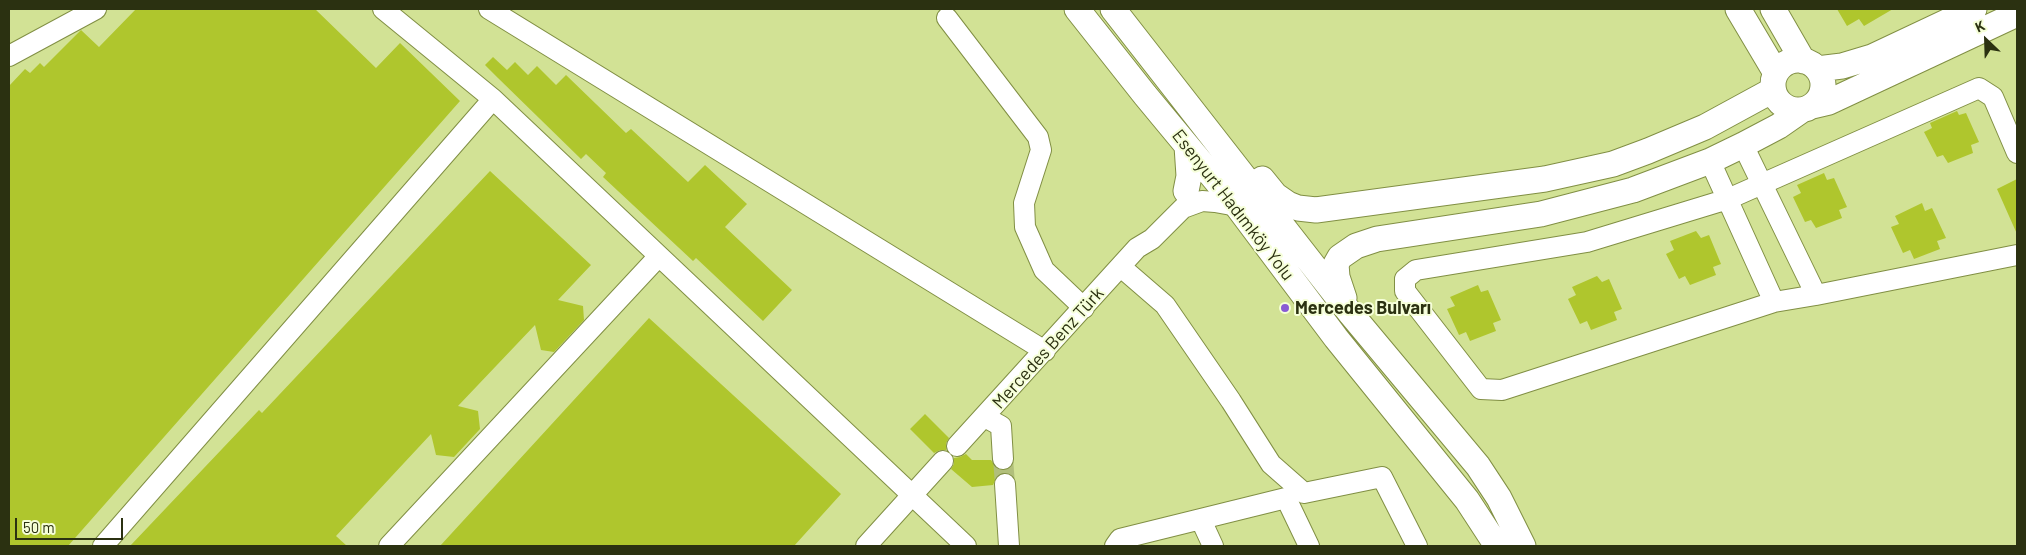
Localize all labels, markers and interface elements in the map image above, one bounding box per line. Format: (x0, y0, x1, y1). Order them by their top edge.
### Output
north arrow (1961, 15, 2011, 65)
text: K (1972, 16, 1987, 35)
street label: Esenyurt Hadımköy Yolu (1167, 125, 1299, 285)
street label: Mercedes Benz Türk (988, 283, 1108, 413)
place label: Mercedes Bulvarı (1295, 297, 1431, 319)
marker: Mercedes Bulvarı (1279, 302, 1291, 314)
scale bar (18, 508, 125, 540)
text: 50 m (23, 518, 55, 536)

